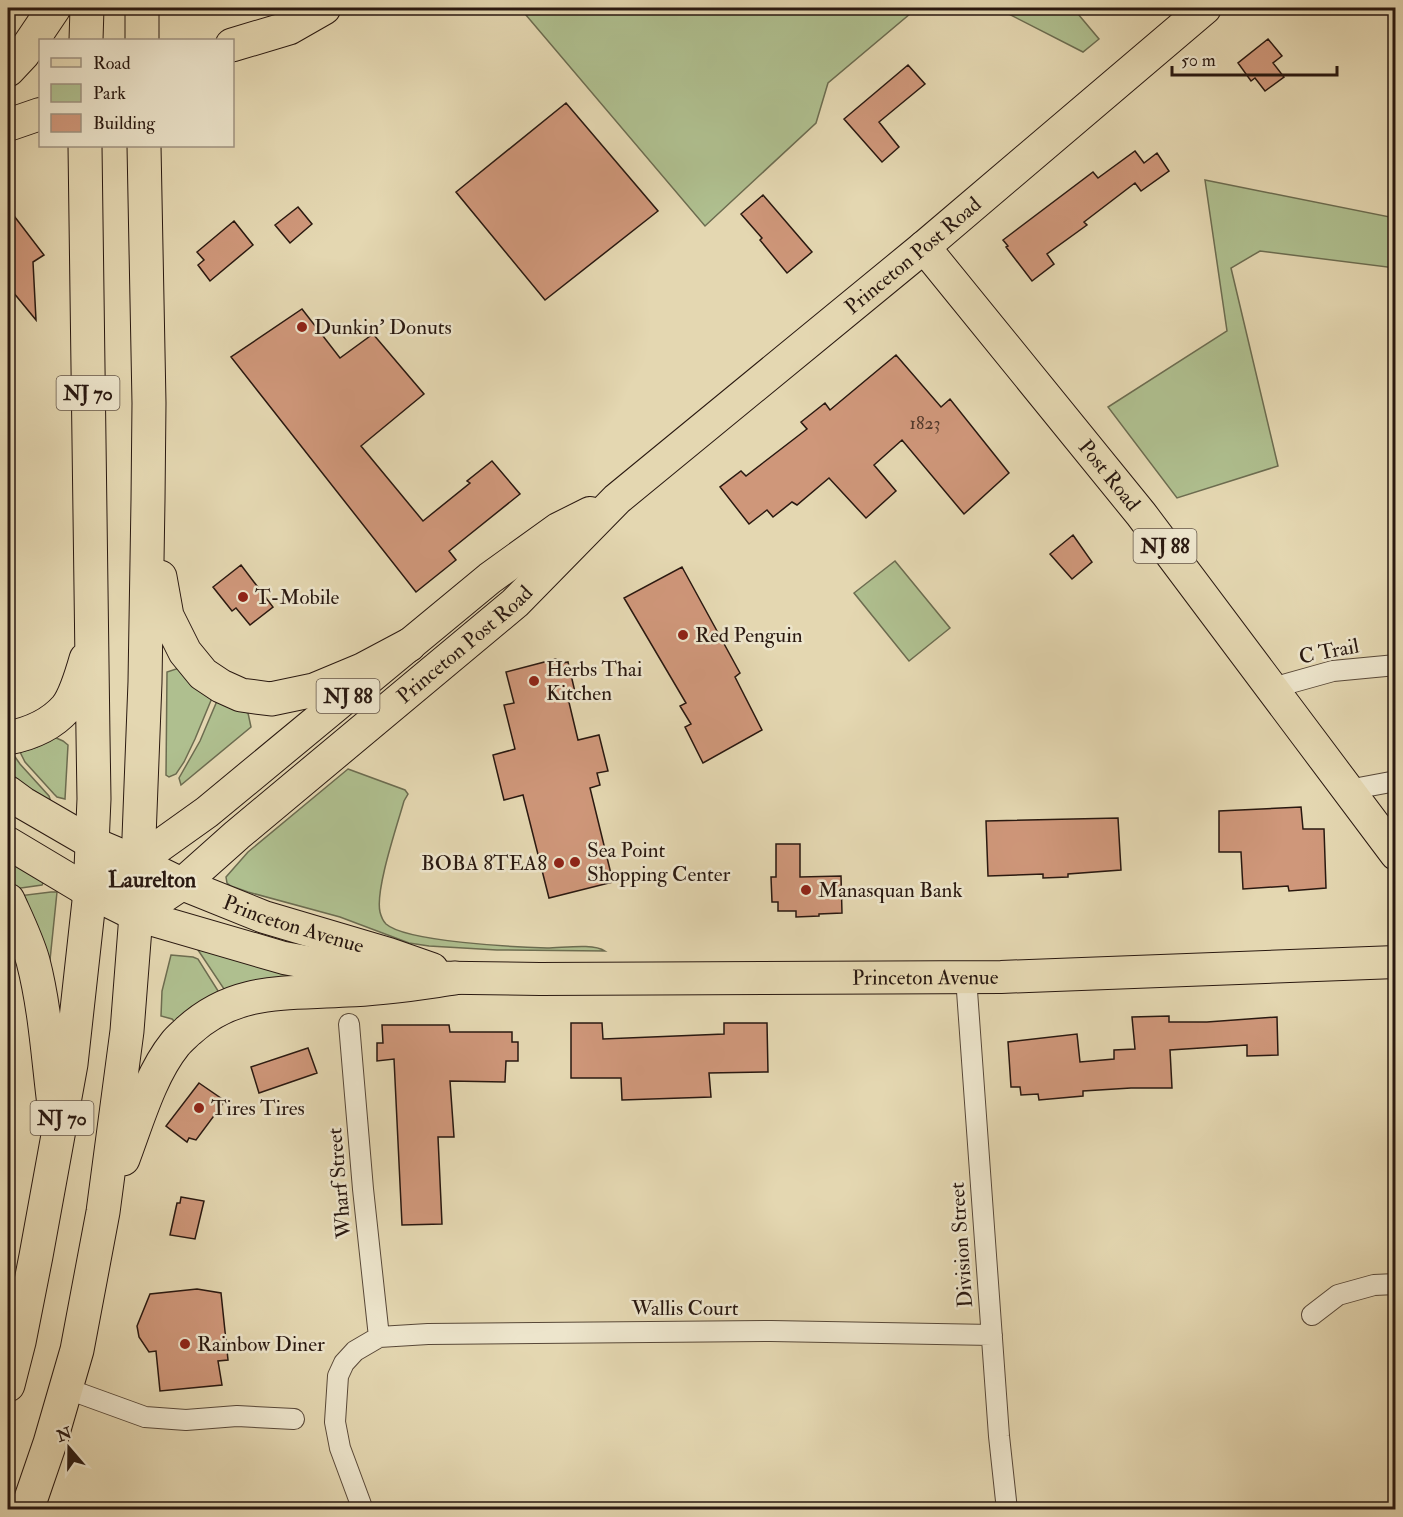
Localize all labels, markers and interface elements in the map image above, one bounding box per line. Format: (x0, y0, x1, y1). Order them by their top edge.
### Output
legend (39, 39, 234, 147)
scale bar (1172, 39, 1337, 77)
text: 50 m (1181, 49, 1216, 72)
text: Road (93, 52, 131, 75)
text: Park (93, 82, 126, 105)
text: Building (93, 112, 156, 135)
street label: Princeton Post Road (839, 191, 988, 321)
place label: Dunkin' Donuts (314, 314, 452, 341)
marker: Dunkin' Donuts (295, 320, 309, 334)
road number: NJ 70 (56, 376, 119, 410)
house number: 1823 (910, 412, 940, 435)
street label: Post Road (1072, 434, 1146, 517)
road number: NJ 88 (1134, 529, 1196, 563)
street label: Princeton Post Road (391, 579, 539, 710)
place label: T-Mobile (255, 584, 340, 611)
marker: T-Mobile (236, 590, 250, 604)
place label: Red Penguin (695, 622, 803, 649)
marker: Red Penguin (676, 628, 690, 642)
street label: C Trail (1297, 632, 1362, 671)
place label: Herbs Thai Kitchen (546, 656, 643, 707)
marker: Herbs Thai Kitchen (527, 674, 541, 688)
road number: NJ 88 (316, 679, 380, 713)
place label: Sea Point Shopping Center (587, 837, 731, 888)
place label: BOBA 8TEA8 (421, 850, 547, 877)
marker: Sea Point Shopping Center (568, 855, 582, 869)
marker: BOBA 8TEA8 (552, 856, 566, 870)
district label: Laurelton (108, 866, 197, 894)
place label: Manasquan Bank (818, 877, 962, 904)
marker: Manasquan Bank (799, 883, 813, 897)
street label: Princeton Avenue (219, 889, 367, 960)
street label: Princeton Avenue (852, 964, 999, 992)
place label: Tires Tires (211, 1095, 305, 1122)
road number: NJ 70 (31, 1101, 94, 1135)
marker: Tires Tires (192, 1101, 206, 1115)
street label: Wharf Street (321, 1126, 358, 1240)
street label: Division Street (944, 1181, 979, 1309)
street label: Wallis Court (630, 1295, 739, 1322)
place label: Rainbow Diner (197, 1331, 325, 1358)
marker: Rainbow Diner (178, 1337, 192, 1351)
north arrow (39, 1418, 99, 1478)
text: N (53, 1423, 75, 1447)

